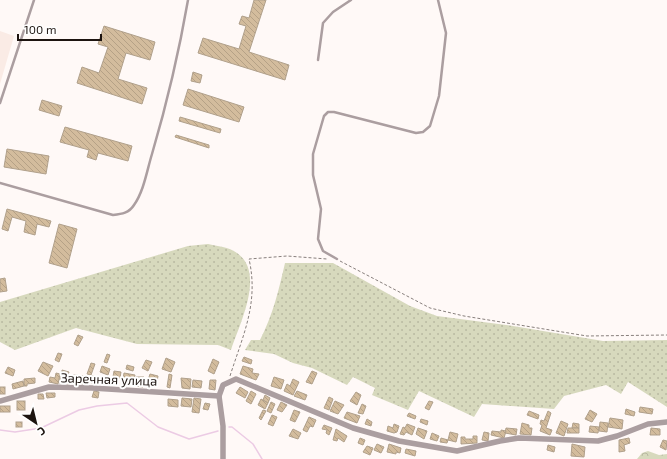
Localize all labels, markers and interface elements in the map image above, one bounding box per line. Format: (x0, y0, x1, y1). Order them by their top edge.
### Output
scale bar (18, 16, 101, 42)
text: 100 m (24, 22, 56, 36)
street label: Заречная улица (60, 369, 158, 389)
north arrow (16, 403, 56, 443)
text: С (35, 424, 48, 439)

